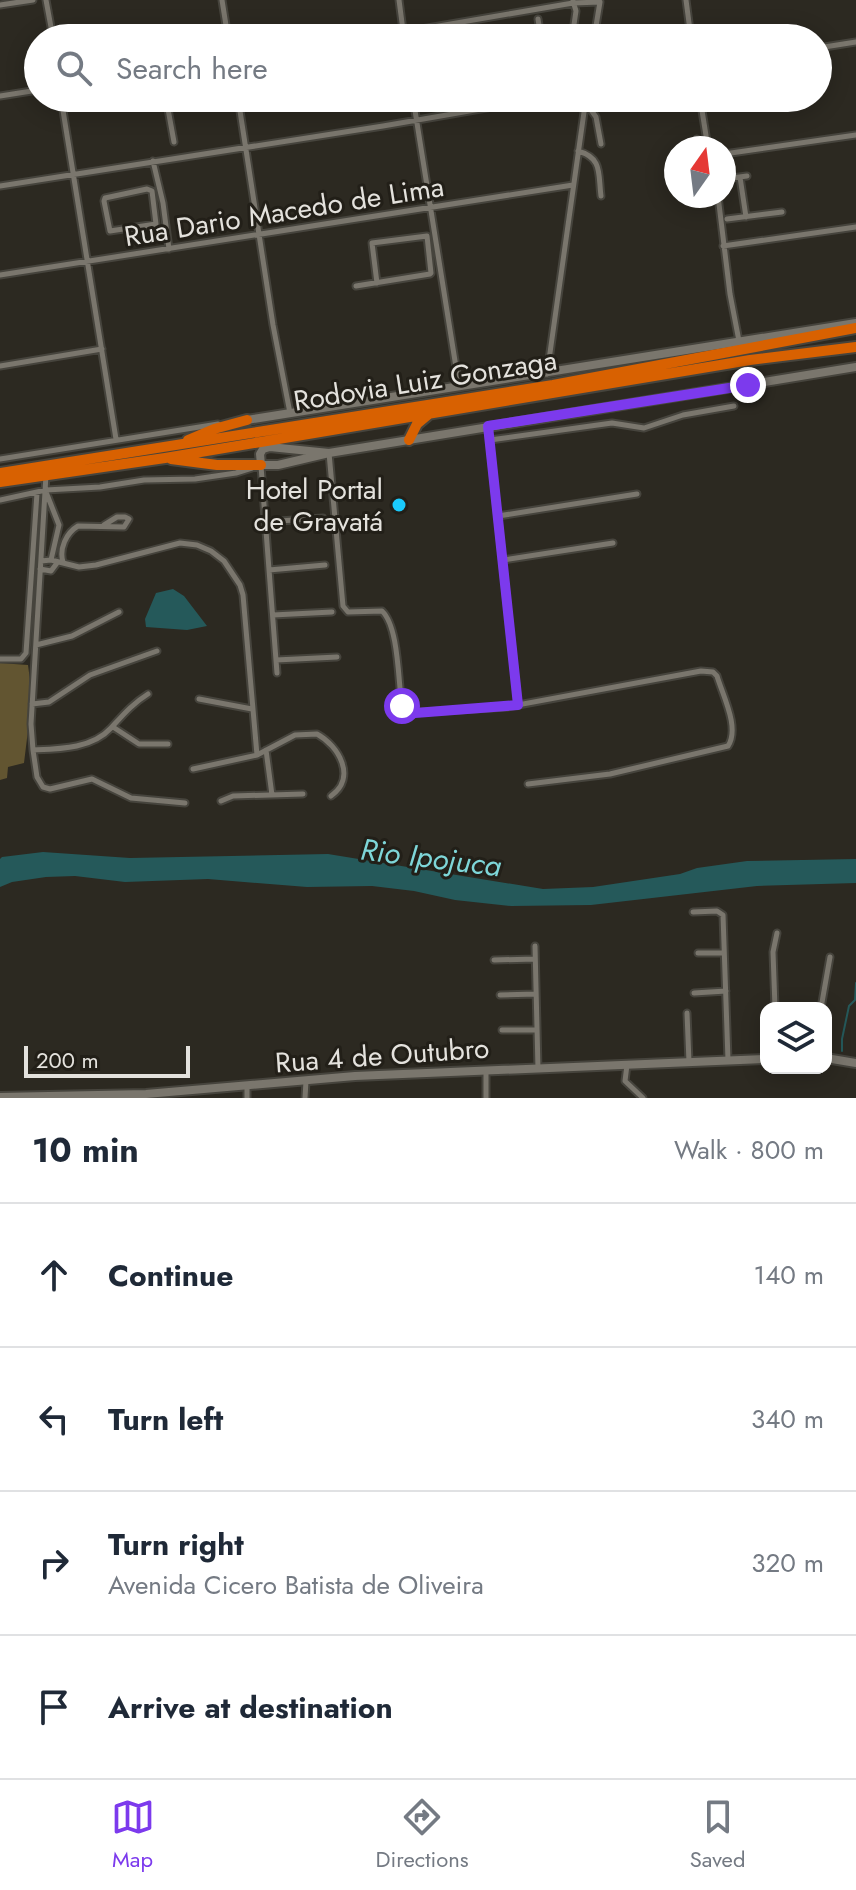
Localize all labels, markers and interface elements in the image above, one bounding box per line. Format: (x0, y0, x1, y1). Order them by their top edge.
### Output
search box (24, 24, 832, 112)
icon: search (52, 46, 96, 90)
text: Search here (116, 47, 268, 90)
north arrow (664, 136, 736, 208)
street label: Rua Dario Macedo de Lima (121, 166, 447, 257)
street label: Rodovia Luiz Gonzaga (290, 339, 560, 422)
route end (730, 367, 766, 403)
place label: Hotel Portal de Gravatá (246, 469, 383, 542)
marker: Hotel Portal de Gravatá (390, 496, 408, 514)
route start (384, 688, 420, 724)
water label: Rio Ipojuca (358, 828, 504, 888)
map controls (760, 1002, 832, 1074)
button: layers (760, 1002, 832, 1074)
street label: Rua 4 de Outubro (274, 1028, 490, 1083)
scale bar (24, 1042, 190, 1078)
text: 200 m (36, 1044, 99, 1076)
text: 10 min (32, 1126, 139, 1175)
text: Walk · 800 m (674, 1131, 824, 1169)
icon: ahead (32, 1253, 76, 1297)
text: Continue (108, 1254, 234, 1297)
text: 140 m (753, 1256, 824, 1294)
icon: left (32, 1397, 76, 1441)
text: Turn left (108, 1398, 223, 1441)
text: 340 m (751, 1400, 824, 1438)
text: Turn right (108, 1523, 244, 1566)
icon: right (32, 1541, 76, 1585)
text: 320 m (751, 1544, 824, 1582)
text: Avenida Cicero Batista de Oliveira (108, 1566, 484, 1604)
icon: arrive (32, 1685, 76, 1729)
text: Arrive at destination (108, 1686, 393, 1729)
tab: Map (111, 1795, 155, 1875)
tab: Directions (376, 1795, 469, 1875)
tab: Saved (690, 1795, 745, 1875)

